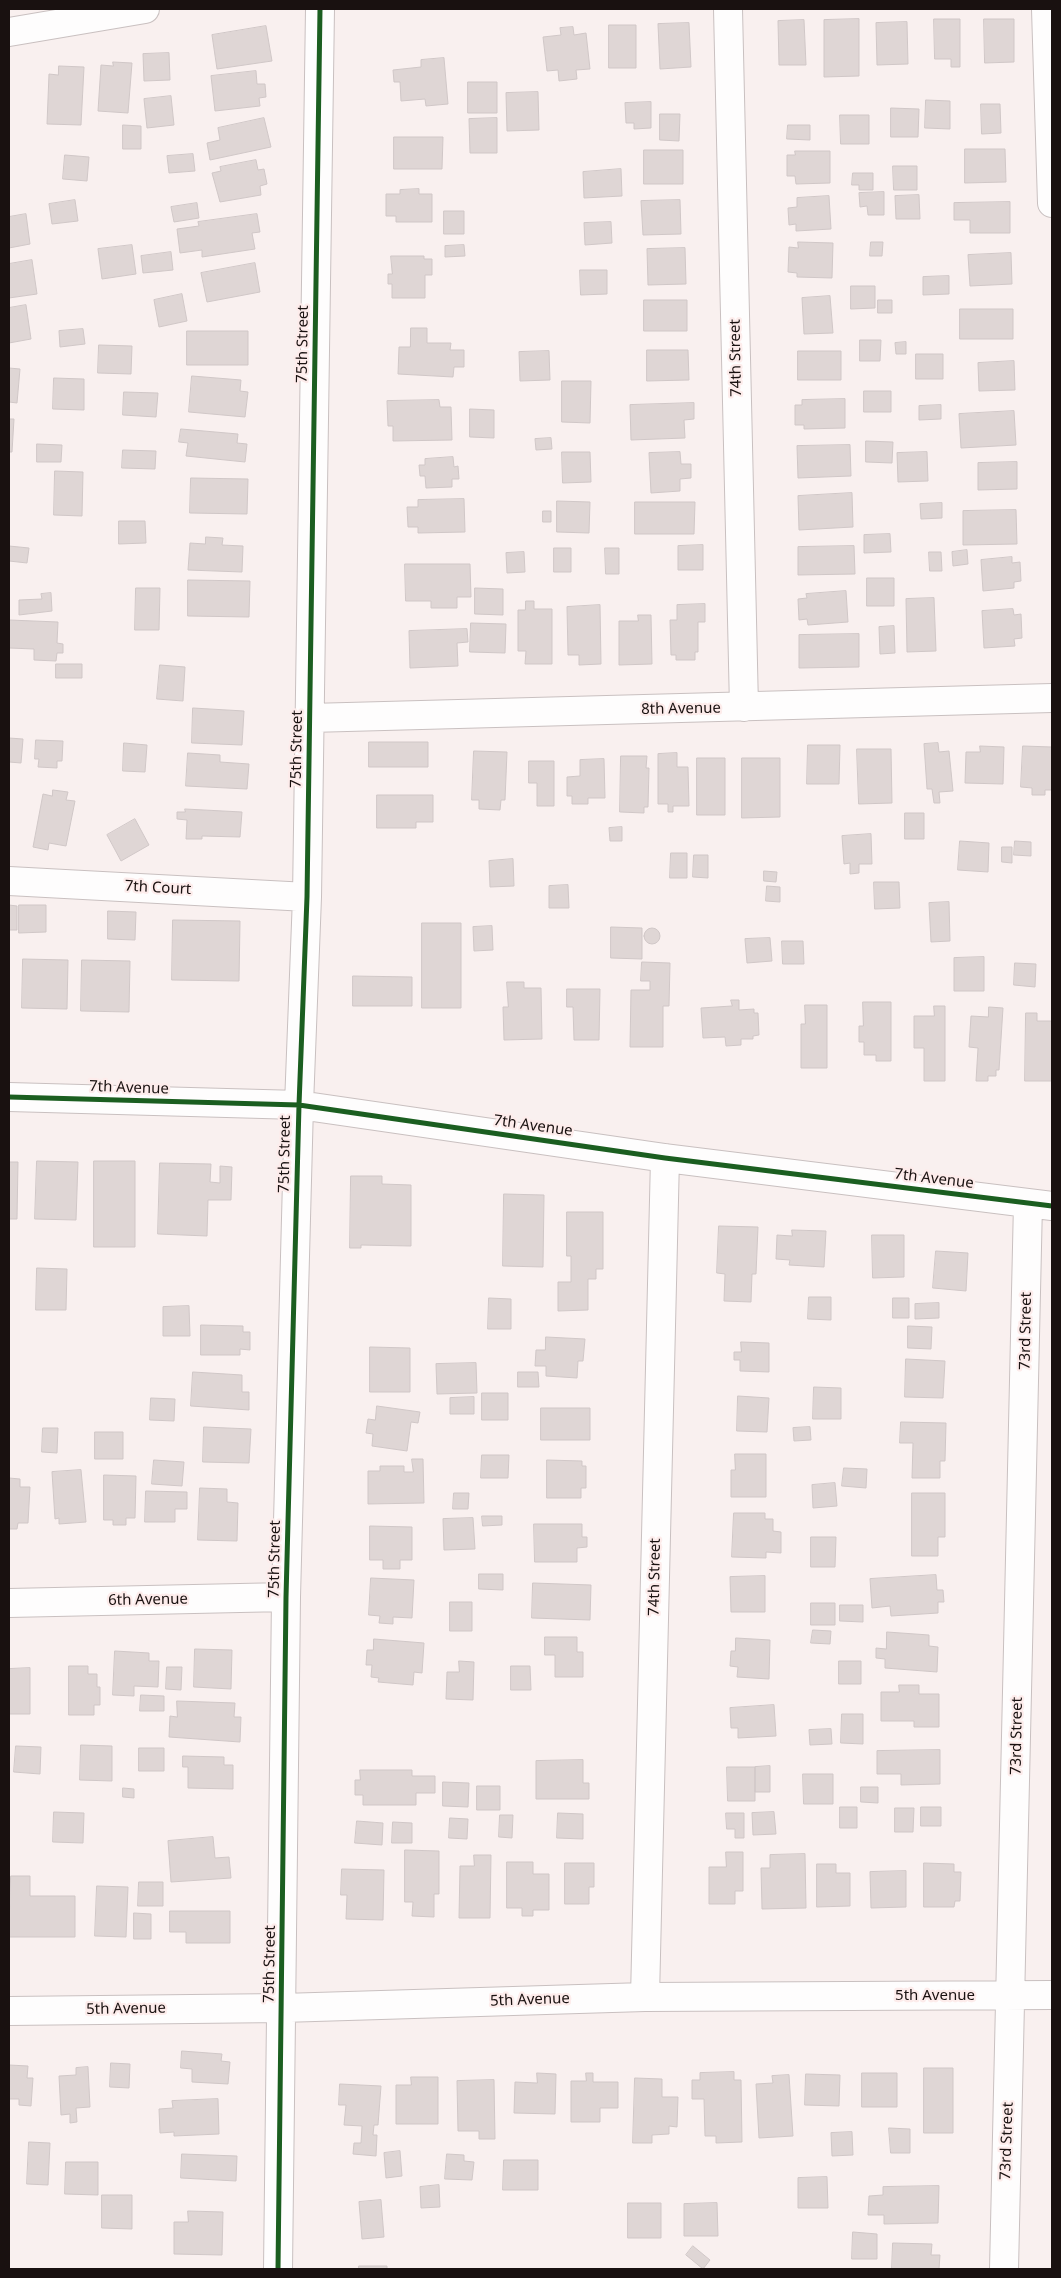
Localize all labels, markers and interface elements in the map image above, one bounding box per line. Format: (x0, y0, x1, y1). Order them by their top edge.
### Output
street label: 75th Street (293, 305, 313, 383)
street label: 74th Street (726, 319, 746, 397)
street label: 8th Avenue (641, 699, 721, 719)
street label: 75th Street (287, 710, 307, 788)
street label: 7th Court (124, 877, 192, 899)
street label: 7th Avenue (89, 1078, 169, 1098)
street label: 7th Avenue (492, 1112, 574, 1140)
street label: 75th Street (275, 1115, 295, 1193)
street label: 7th Avenue (893, 1165, 975, 1193)
street label: 73rd Street (1016, 1292, 1036, 1370)
street label: 75th Street (265, 1520, 285, 1598)
street label: 74th Street (645, 1538, 665, 1616)
street label: 6th Avenue (108, 1590, 188, 1610)
street label: 73rd Street (1007, 1697, 1027, 1775)
street label: 75th Street (260, 1925, 280, 2003)
street label: 5th Avenue (895, 1987, 975, 2005)
street label: 5th Avenue (490, 1990, 570, 2010)
street label: 5th Avenue (86, 1999, 166, 2019)
street label: 73rd Street (997, 2102, 1017, 2180)

